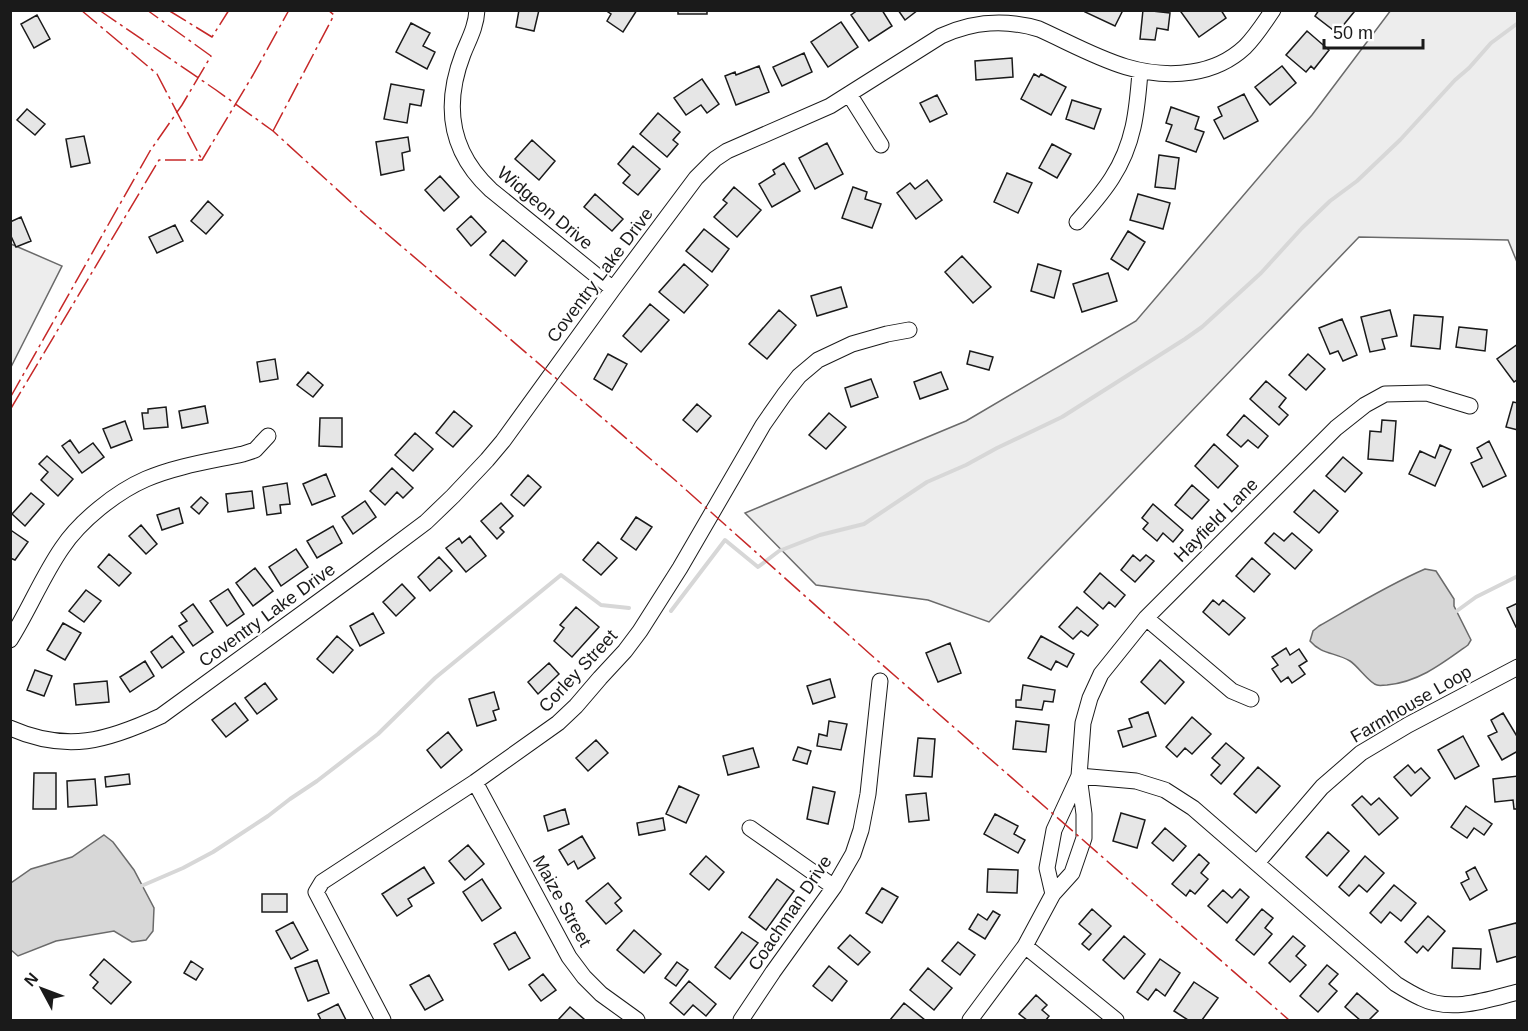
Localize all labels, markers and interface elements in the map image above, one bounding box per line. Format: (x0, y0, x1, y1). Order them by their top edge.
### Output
scale bar (1324, 12, 1423, 50)
text: 50 m (1333, 23, 1373, 43)
street label: Widgeon Drive (493, 162, 597, 254)
street label: Coventry Lake Drive (543, 204, 657, 346)
street label: Hayfield Lane (1170, 474, 1262, 566)
street label: Coventry Lake Drive (195, 559, 339, 671)
street label: Corley Street (535, 626, 621, 716)
street label: Farmhouse Loop (1347, 661, 1475, 747)
street label: Maize Street (529, 852, 595, 950)
street label: Coachman Drive (744, 852, 836, 974)
north arrow (12, 959, 72, 1019)
text: N (21, 970, 41, 989)

